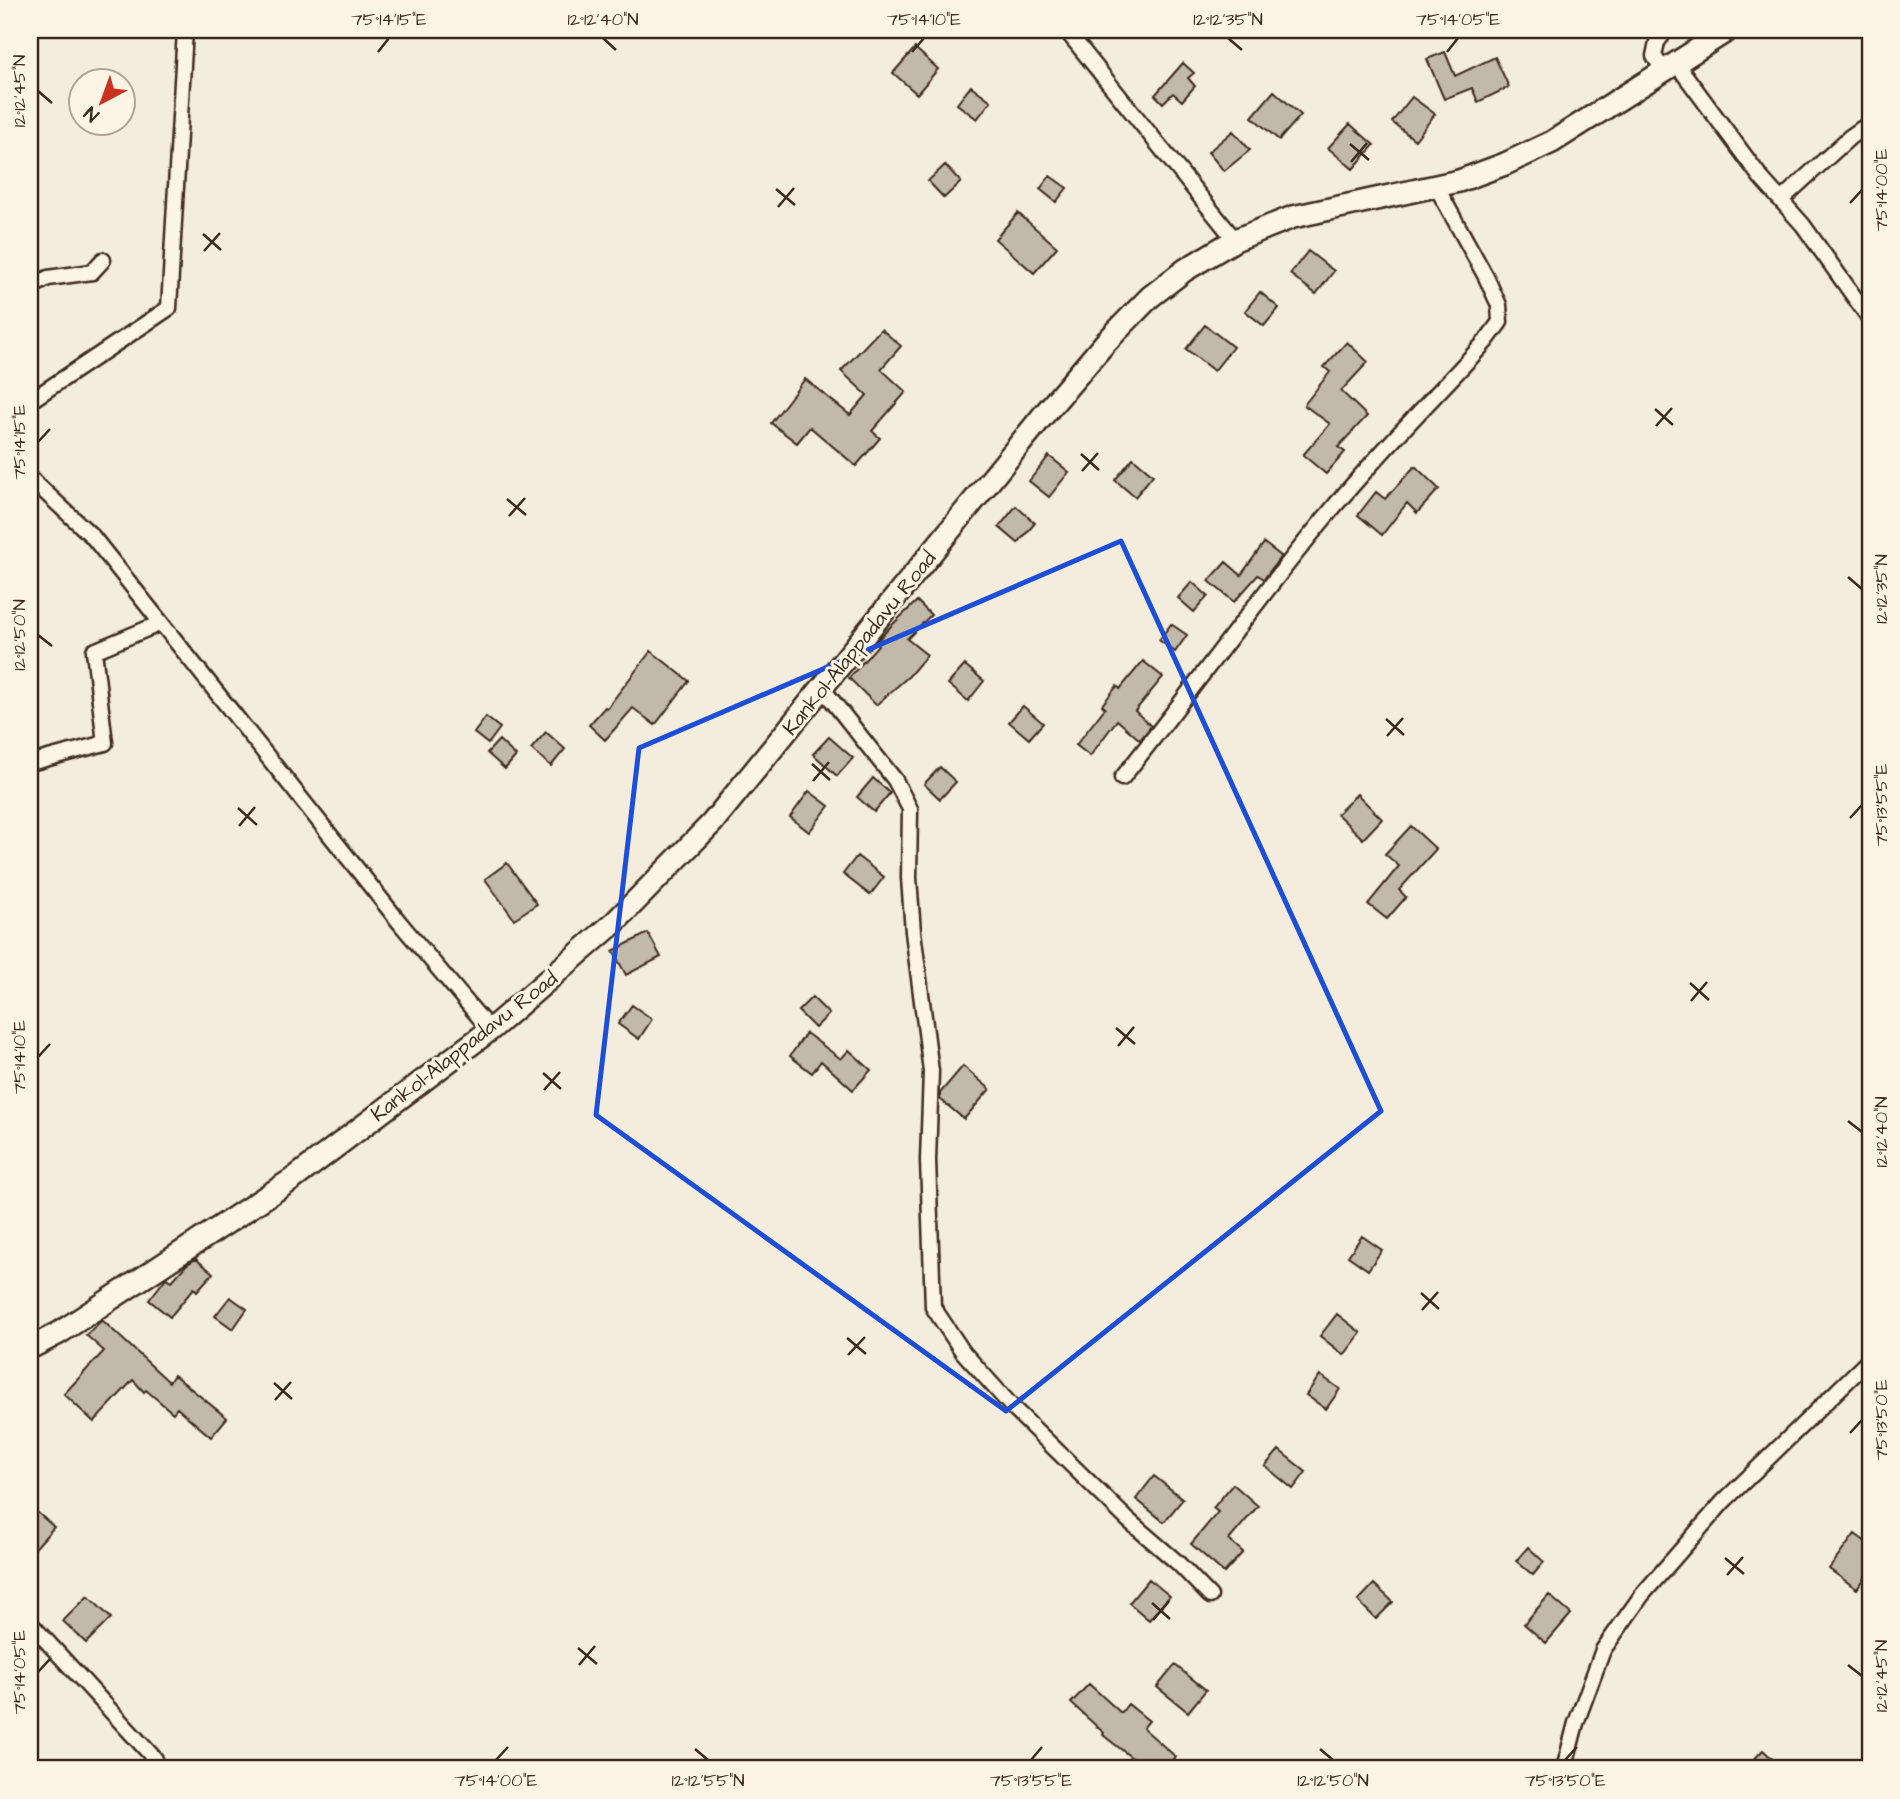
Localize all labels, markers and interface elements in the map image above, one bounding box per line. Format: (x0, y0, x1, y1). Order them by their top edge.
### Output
text: 75°14'15"E (351, 7, 427, 32)
text: 12°12'40"N (567, 7, 639, 32)
text: 75°14'10"E (887, 7, 961, 32)
text: 12°12'35"N (1193, 7, 1263, 32)
text: 75°14'05"E (1416, 7, 1500, 32)
text: 12°12'45"N (7, 55, 32, 127)
north arrow (66, 66, 136, 136)
text: N (78, 100, 105, 128)
text: 75°14'00"E (1869, 148, 1894, 231)
text: 75°14'15"E (7, 404, 32, 480)
street label: Kankol-Alappadavu Road (776, 545, 944, 742)
text: 12°12'35"N (1869, 554, 1894, 624)
text: 12°12'50"N (7, 599, 32, 671)
text: 75°13'55"E (1869, 763, 1894, 846)
street label: Kankol-Alappadavu Road (365, 964, 564, 1129)
text: 75°14'10"E (7, 1020, 32, 1094)
text: 12°12'40"N (1869, 1096, 1894, 1168)
text: 75°13'50"E (1869, 1379, 1894, 1461)
text: 75°14'05"E (7, 1630, 32, 1714)
text: 12°12'45"N (1869, 1640, 1894, 1712)
text: 75°14'00"E (455, 1768, 538, 1793)
text: 12°12'55"N (671, 1768, 745, 1793)
text: 75°13'55"E (990, 1768, 1073, 1793)
text: 12°12'50"N (1297, 1768, 1369, 1793)
text: 75°13'50"E (1524, 1768, 1606, 1793)

